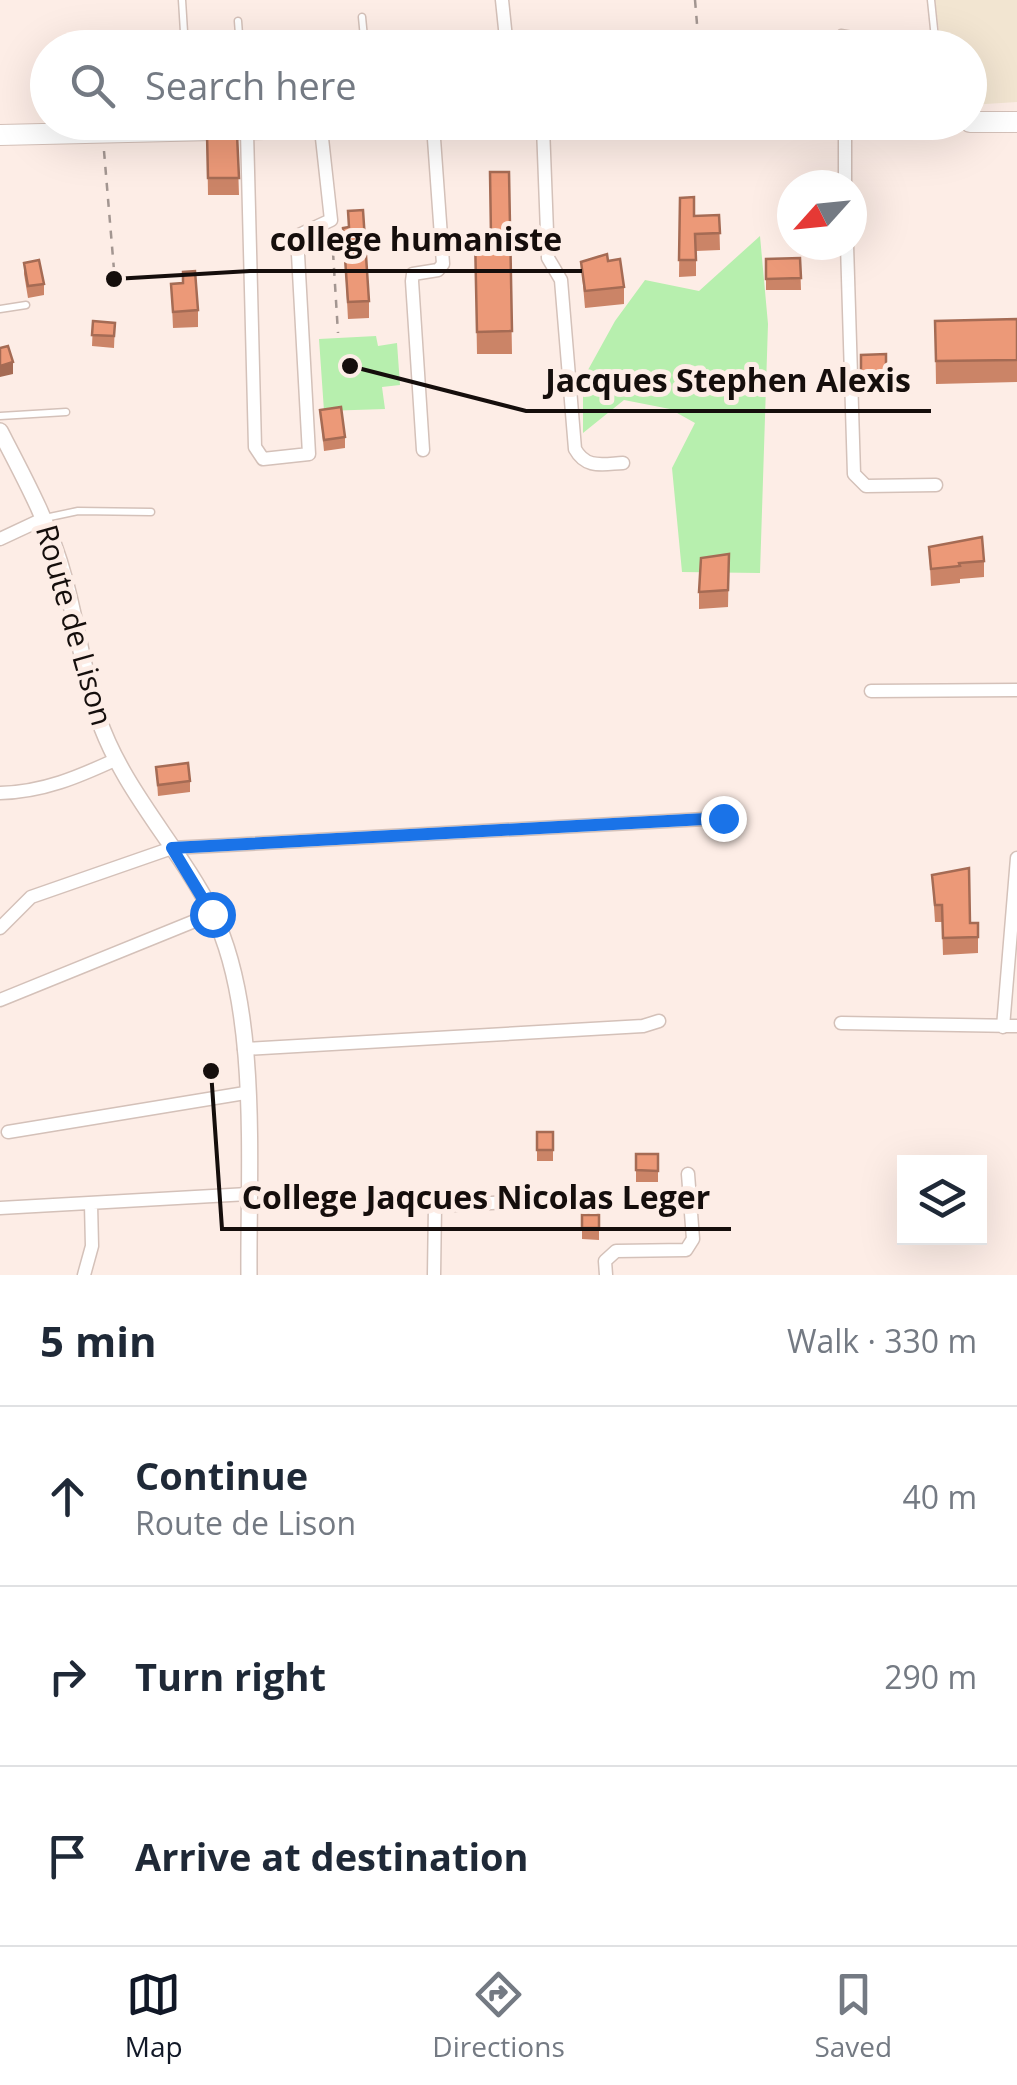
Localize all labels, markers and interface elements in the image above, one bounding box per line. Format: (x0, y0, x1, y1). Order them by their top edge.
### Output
search box (30, 30, 987, 140)
icon: search (65, 58, 120, 113)
text: Search here (145, 59, 357, 111)
north arrow (777, 170, 867, 260)
callout: college humaniste (250, 209, 582, 271)
text: college humaniste (270, 217, 562, 260)
callout: Jacques Stephen Alexis (526, 349, 931, 411)
text: Jacques Stephen Alexis (542, 358, 911, 401)
street label: Route de Lison (27, 520, 123, 730)
route end (701, 796, 747, 842)
route start (190, 892, 236, 938)
map controls (897, 1155, 987, 1245)
button: layers (897, 1155, 987, 1245)
callout: College Jaqcues Nicolas Leger (222, 1167, 731, 1229)
text: College Jaqcues Nicolas Leger (242, 1175, 710, 1218)
text: 5 min (40, 1312, 157, 1369)
text: Walk · 330 m (787, 1319, 977, 1362)
text: Continue (135, 1449, 308, 1501)
icon: ahead (40, 1469, 95, 1524)
text: 40 m (902, 1475, 977, 1518)
text: Route de Lison (135, 1501, 356, 1544)
icon: right (40, 1649, 95, 1704)
text: Turn right (135, 1650, 326, 1702)
text: 290 m (884, 1655, 977, 1698)
icon: arrive (40, 1829, 95, 1884)
text: Arrive at destination (135, 1830, 529, 1882)
tab: Map (125, 1967, 183, 2065)
tab: Directions (432, 1967, 565, 2065)
tab: Saved (814, 1967, 892, 2065)

